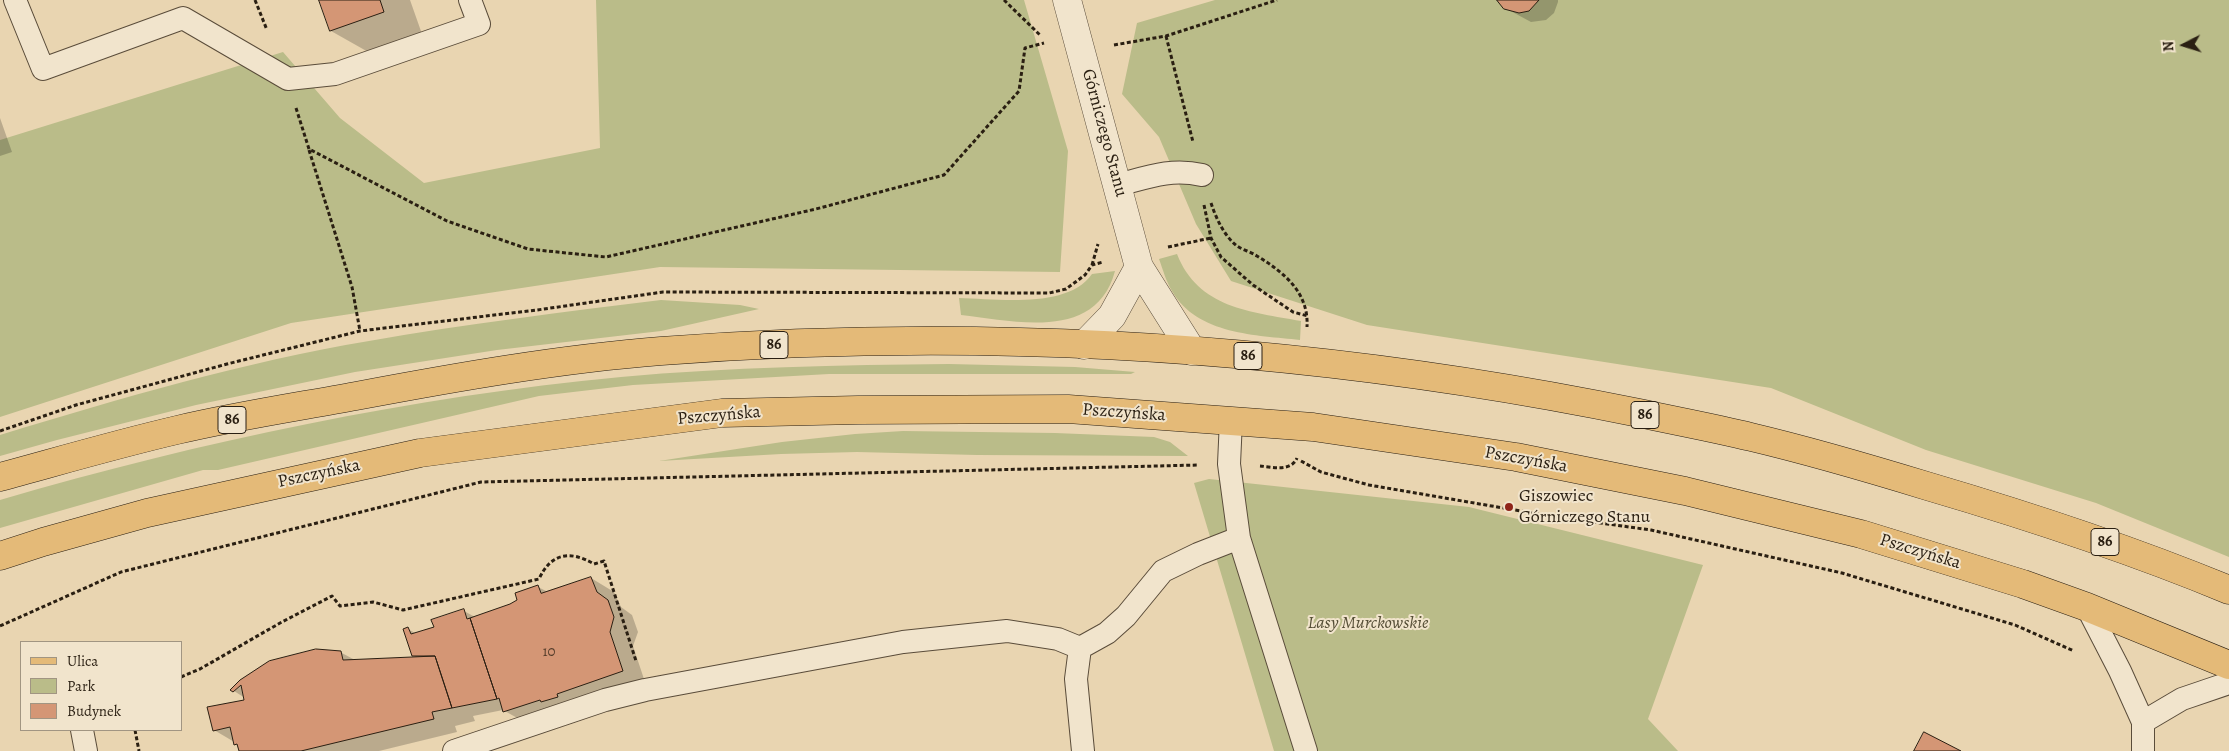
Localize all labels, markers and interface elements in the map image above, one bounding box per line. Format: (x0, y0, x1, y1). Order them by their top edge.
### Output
north arrow (2159, 20, 2209, 70)
text: N (2159, 40, 2178, 52)
street label: Górniczego Stanu (1077, 67, 1131, 199)
road number: 86 (760, 332, 788, 358)
road number: 86 (1234, 342, 1262, 370)
street label: Pszczyńska (1081, 399, 1167, 427)
street label: Pszczyńska (676, 402, 762, 430)
road number: 86 (1631, 402, 1659, 428)
road number: 86 (218, 406, 246, 434)
street label: Pszczyńska (1483, 442, 1569, 478)
street label: Pszczyńska (276, 455, 362, 493)
place label: Giszowiec Górniczego Stanu (1519, 486, 1650, 528)
marker: Giszowiec Górniczego Stanu (1503, 501, 1515, 513)
road number: 86 (2091, 528, 2119, 556)
street label: Pszczyńska (1877, 529, 1963, 575)
park label: Lasy Murckowskie (1308, 613, 1428, 635)
legend (20, 641, 182, 731)
house number: 10 (542, 643, 556, 661)
text: Ulica (67, 651, 98, 671)
text: Park (67, 676, 95, 696)
text: Budynek (67, 701, 121, 721)

